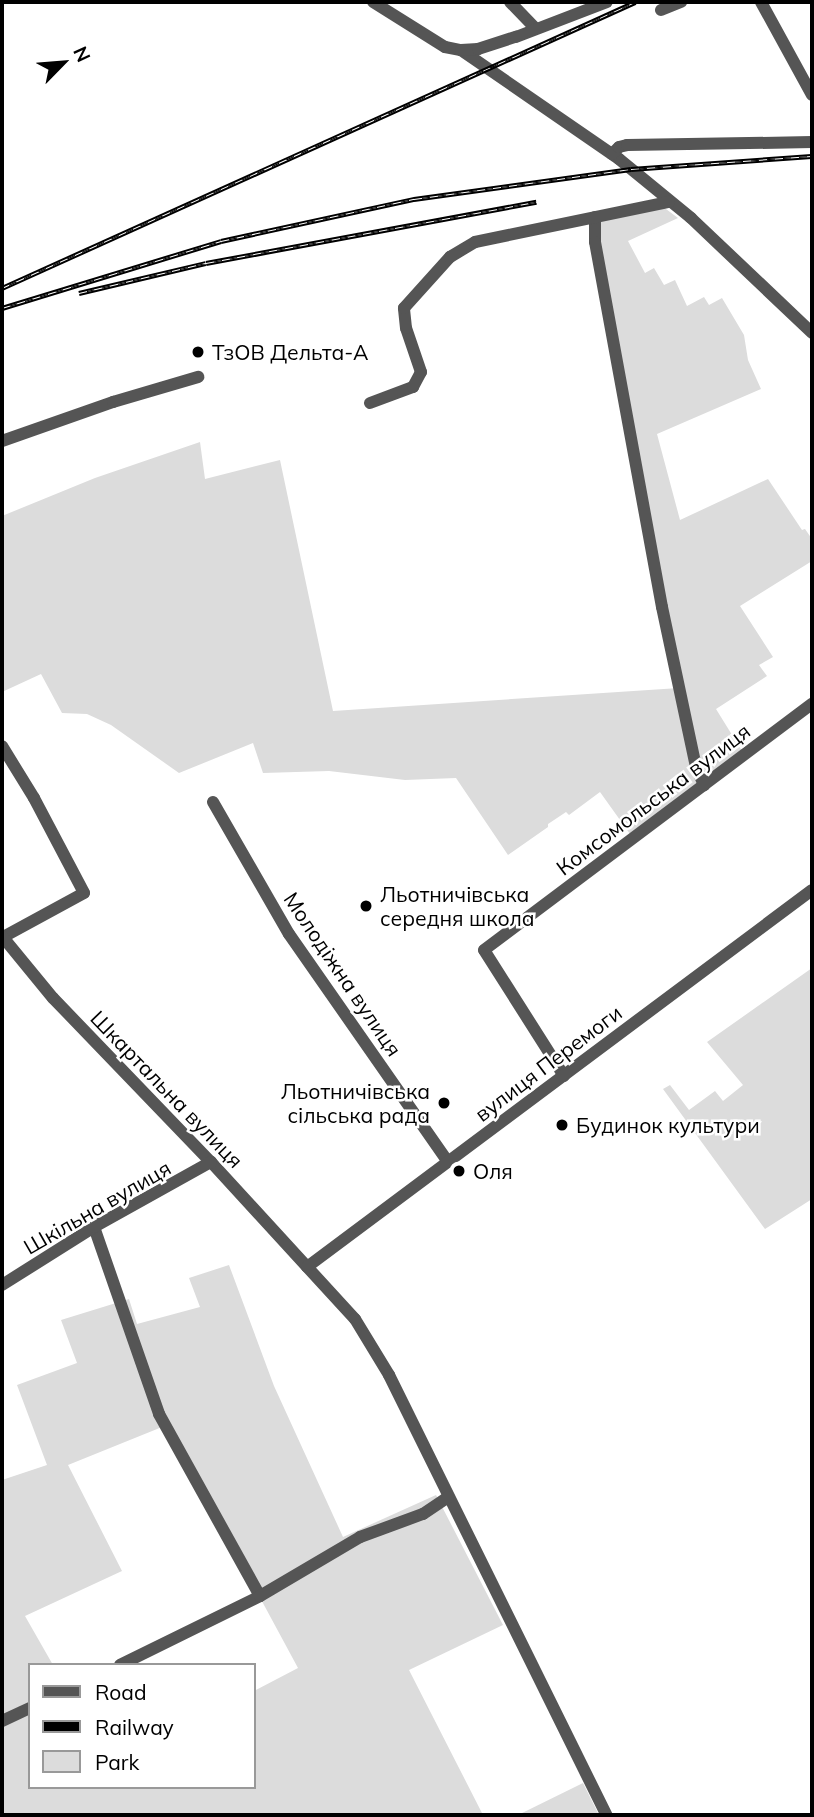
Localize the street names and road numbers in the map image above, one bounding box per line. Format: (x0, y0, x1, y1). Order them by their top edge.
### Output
street label: Комсомольська вулиця (551, 718, 755, 880)
street label: Молодіжна вулиця (279, 887, 407, 1061)
street label: вулиця Перемоги (470, 1000, 626, 1126)
street label: Шкартальна вулиця (86, 1005, 248, 1173)
street label: Шкільна вулиця (19, 1155, 175, 1259)

